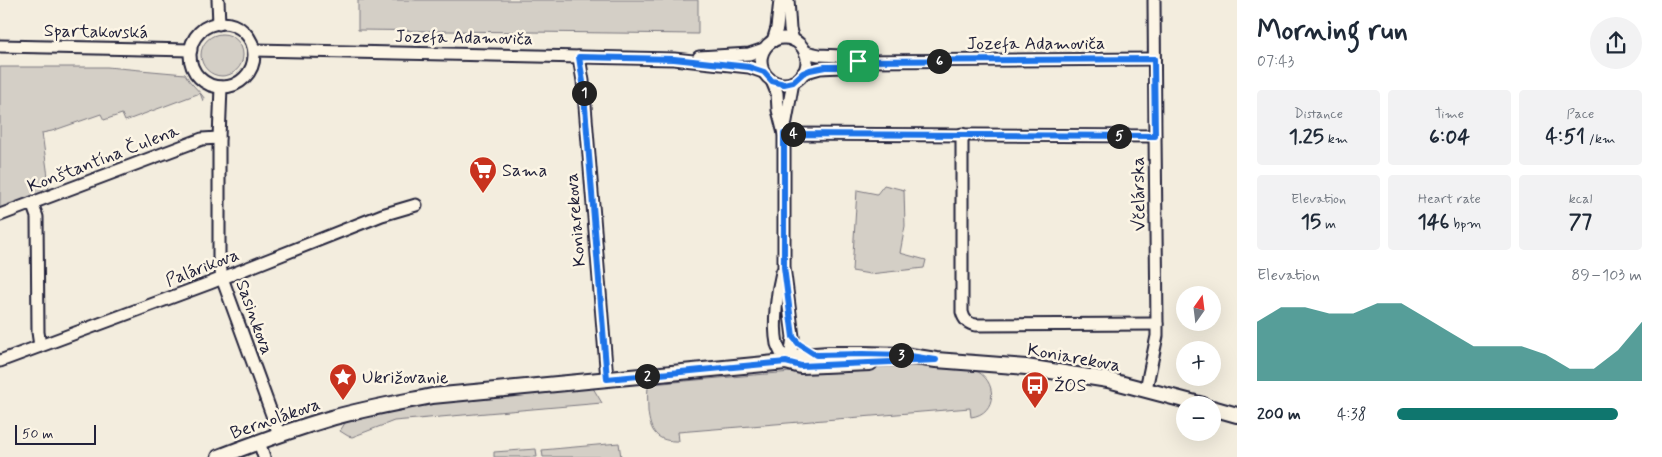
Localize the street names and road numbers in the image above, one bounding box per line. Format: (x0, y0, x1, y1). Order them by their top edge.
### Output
street label: Spartakovská (44, 19, 148, 45)
street label: Jozefa Adamoviča (395, 25, 533, 51)
street label: Jozefa Adamoviča (967, 32, 1105, 56)
street label: Konštantína Čulena (24, 119, 183, 199)
street label: Včelárska (1126, 156, 1152, 232)
street label: Koniarekova (560, 172, 592, 268)
street label: Palárikova (162, 243, 243, 293)
street label: Sasinkova (229, 277, 279, 358)
street label: Koniarekova (1025, 338, 1122, 378)
street label: Bernolákova (227, 392, 323, 446)

